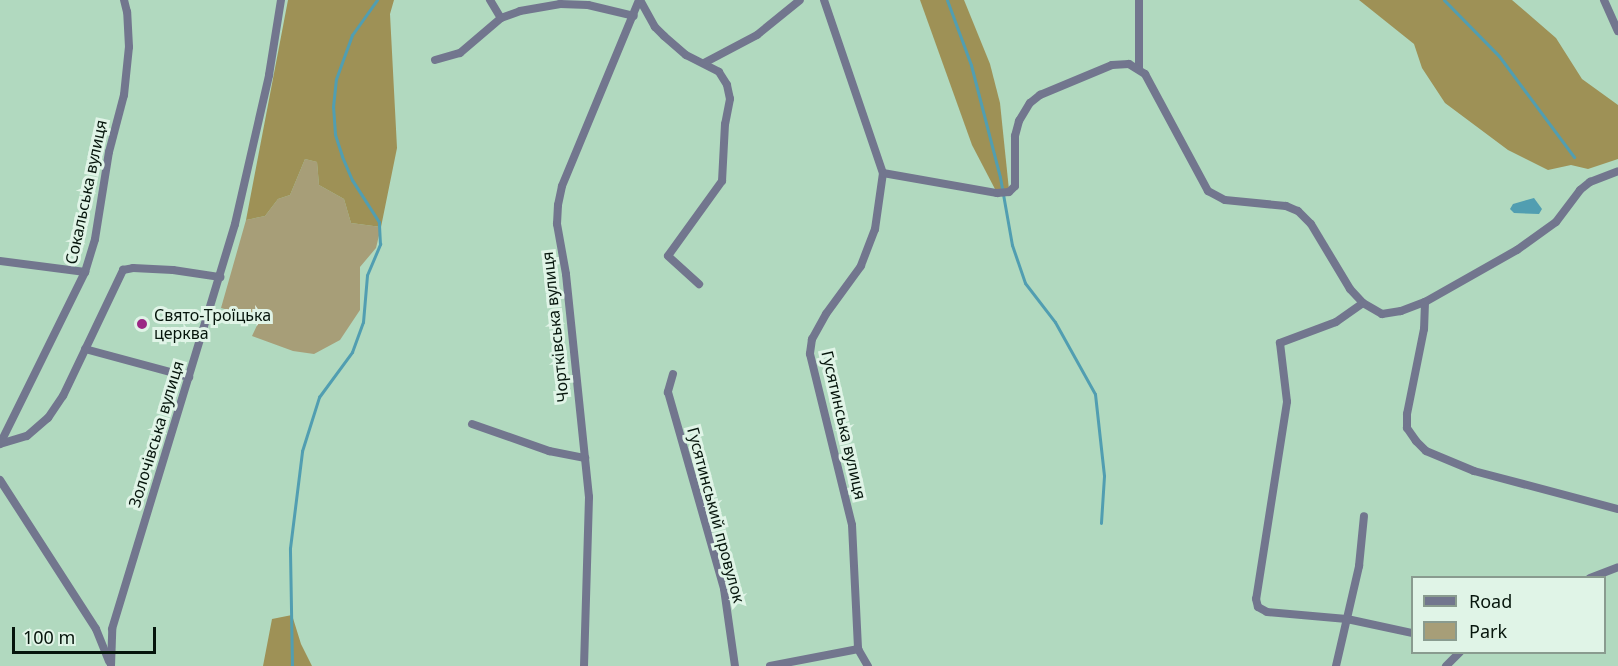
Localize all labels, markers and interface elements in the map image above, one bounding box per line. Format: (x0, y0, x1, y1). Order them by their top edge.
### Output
street label: Сокальська вулиця (61, 118, 111, 266)
street label: Чортківська вулиця (538, 251, 572, 403)
place label: Свято-Троїцька церква (154, 305, 271, 343)
marker: Свято-Троїцька церква (135, 317, 149, 331)
street label: Гусятинська вулиця (818, 349, 870, 501)
street label: Золочівська вулиця (125, 358, 187, 510)
street label: Гусятинський провулок (683, 425, 749, 605)
legend (1411, 576, 1606, 654)
text: Road (1469, 589, 1512, 613)
scale bar (15, 615, 159, 653)
text: Park (1469, 619, 1507, 643)
text: 100 m (23, 625, 75, 649)

